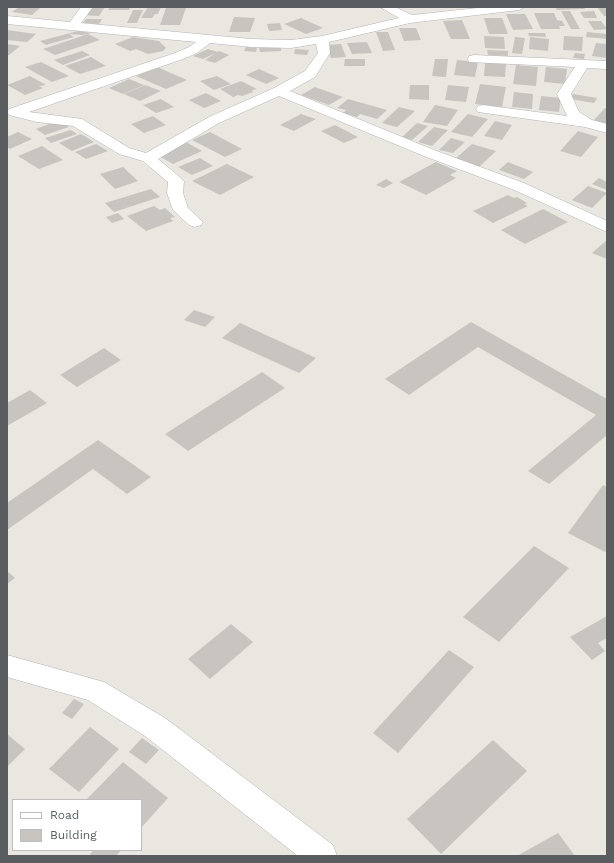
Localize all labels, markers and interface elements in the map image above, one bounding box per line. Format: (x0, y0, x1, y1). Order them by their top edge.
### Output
legend (12, 799, 142, 851)
text: Road (50, 808, 79, 822)
text: Building (50, 828, 97, 842)

